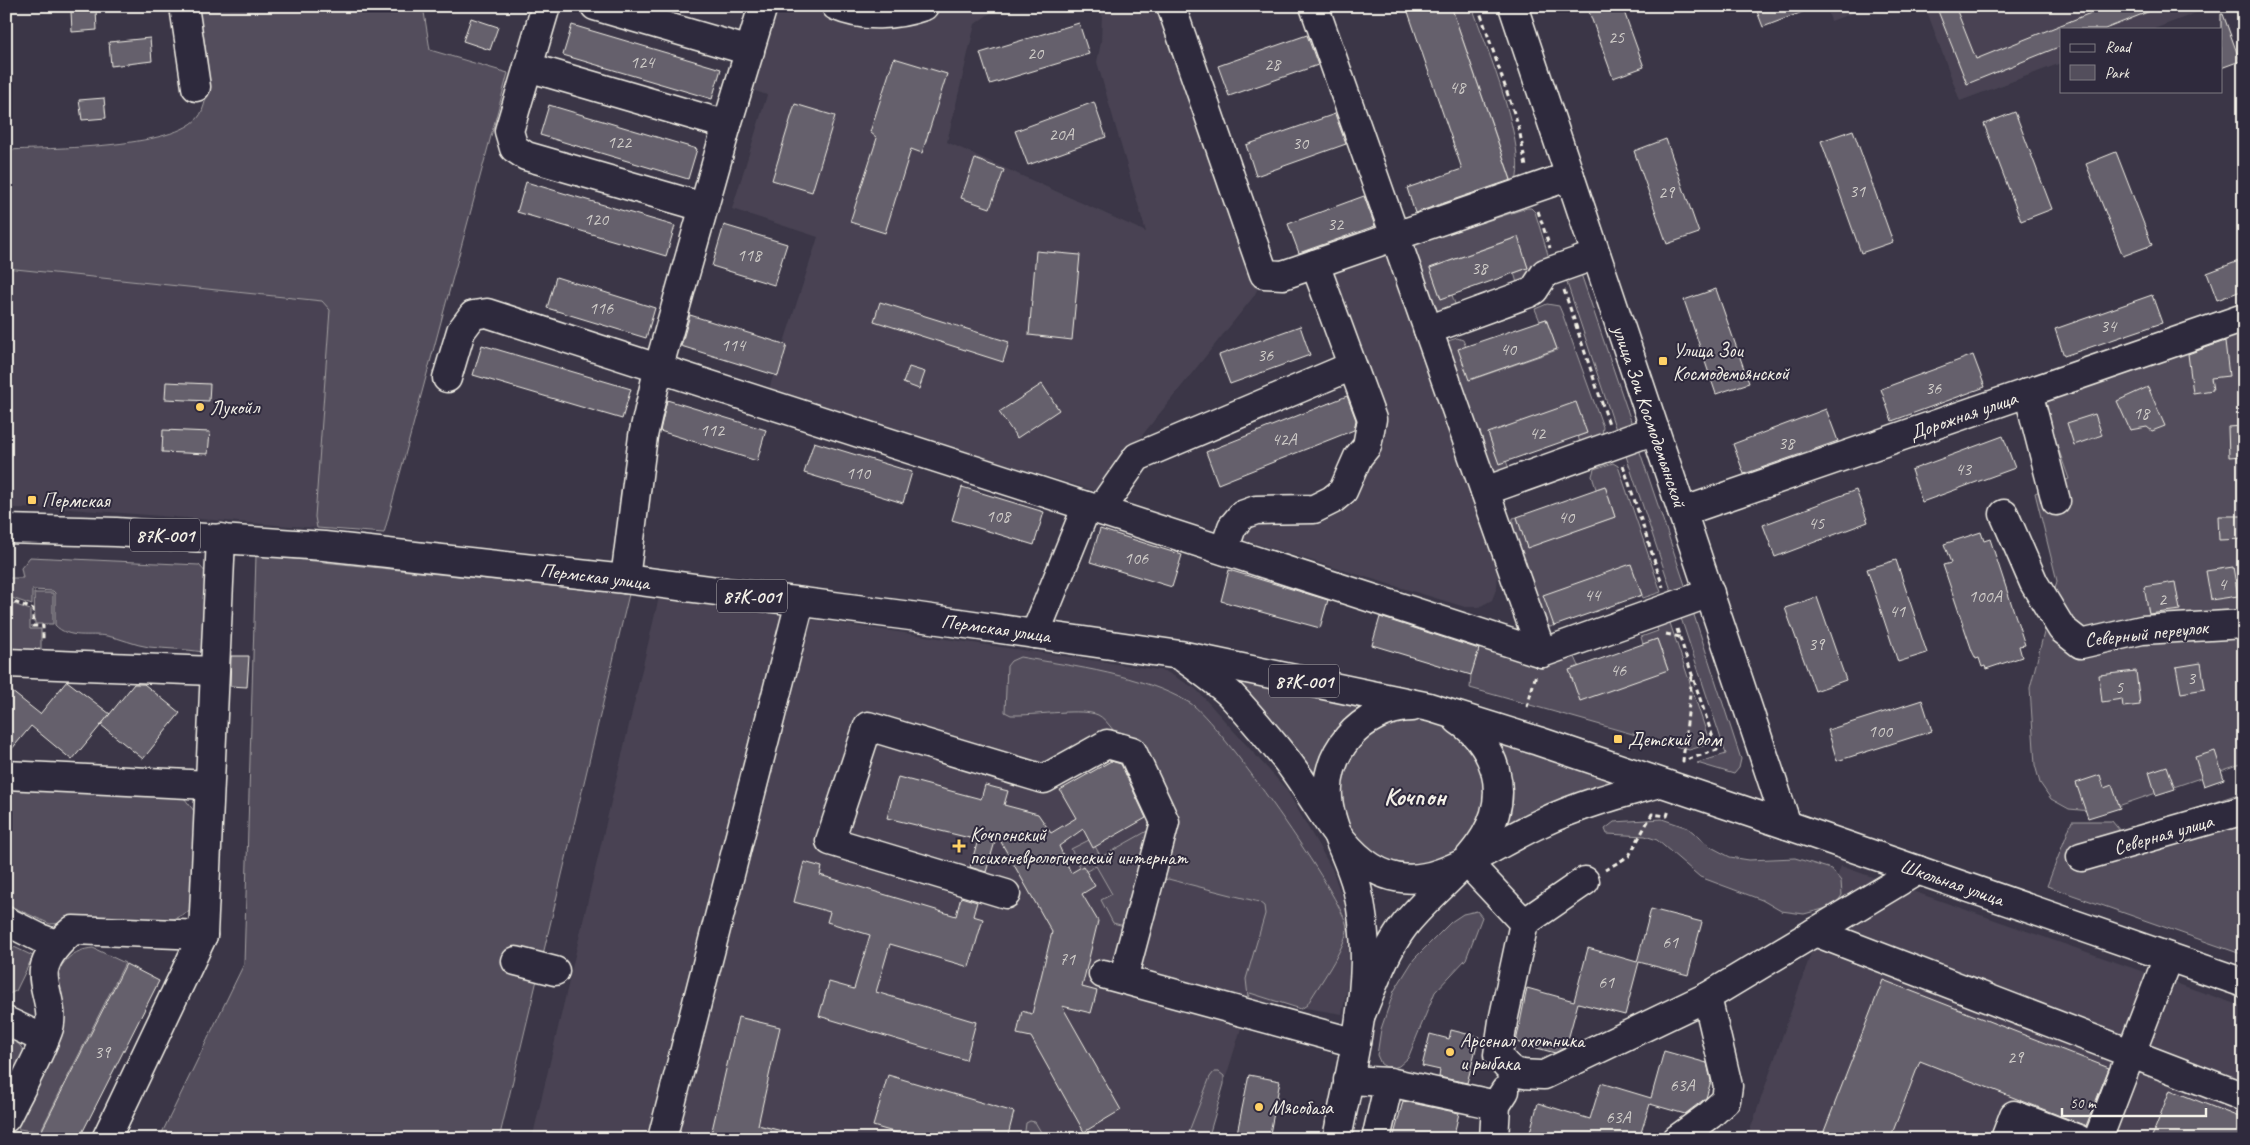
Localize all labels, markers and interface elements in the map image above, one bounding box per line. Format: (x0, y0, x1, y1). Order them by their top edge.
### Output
house number: 25 (1608, 26, 1625, 48)
legend (2060, 28, 2222, 92)
text: Road (2105, 38, 2132, 57)
house number: 20 (1027, 42, 1045, 64)
house number: 124 (630, 51, 656, 73)
house number: 28 (1264, 53, 1282, 75)
text: Park (2105, 64, 2130, 83)
house number: 48 (1449, 76, 1467, 98)
house number: 20А (1048, 123, 1075, 145)
house number: 122 (607, 131, 633, 153)
house number: 30 (1292, 132, 1310, 154)
house number: 31 (1849, 180, 1866, 202)
house number: 29 (1658, 181, 1676, 203)
house number: 120 (584, 208, 610, 230)
house number: 32 (1327, 213, 1345, 235)
house number: 118 (737, 244, 763, 266)
house number: 38 (1471, 257, 1489, 279)
house number: 116 (589, 297, 614, 319)
house number: 34 (2100, 315, 2118, 337)
street label: улица Зои Космодемьянской (1606, 321, 1693, 512)
house number: 114 (721, 334, 747, 356)
house number: 40 (1500, 338, 1518, 360)
place label: Улица Зои Космодемьянской (1673, 338, 1791, 386)
house number: 36 (1257, 344, 1274, 366)
marker: Улица Зои Космодемьянской (1657, 355, 1669, 367)
house number: 36 (1925, 377, 1942, 399)
street label: Дорожная улица (1906, 385, 2022, 446)
place label: Лукойл (210, 395, 261, 420)
marker: Лукойл (194, 401, 206, 413)
house number: 18 (2133, 402, 2151, 424)
house number: 112 (700, 419, 726, 441)
house number: 42 (1529, 422, 1547, 444)
house number: 42А (1271, 428, 1298, 450)
house number: 38 (1778, 432, 1796, 454)
house number: 43 (1955, 458, 1973, 480)
house number: 110 (846, 462, 872, 484)
place label: Пермская (42, 488, 112, 513)
marker: Пермская (26, 494, 38, 506)
house number: 108 (986, 505, 1012, 527)
house number: 40 (1558, 506, 1576, 528)
house number: 45 (1808, 512, 1825, 534)
road number: 87К-001 (130, 518, 200, 552)
house number: 106 (1124, 547, 1149, 569)
street label: Пермская улица (539, 557, 653, 596)
house number: 4 (2218, 573, 2228, 595)
road number: 87К-001 (717, 580, 787, 612)
house number: 44 (1584, 584, 1602, 606)
house number: 100А (1968, 585, 2003, 607)
house number: 2 (2158, 588, 2168, 610)
house number: 41 (1889, 600, 1906, 622)
street label: Пермская улица (940, 608, 1054, 649)
street label: Северный переулок (2083, 614, 2210, 652)
house number: 39 (1808, 633, 1826, 655)
house number: 46 (1610, 659, 1627, 681)
road number: 87К-001 (1269, 664, 1339, 698)
house number: 3 (2187, 667, 2197, 689)
house number: 5 (2115, 676, 2124, 698)
house number: 100 (1868, 720, 1894, 742)
place label: Детский дом (1628, 727, 1723, 752)
marker: Детский дом (1612, 733, 1624, 745)
district label: Кочпон (1384, 781, 1447, 813)
street label: Северная улица (2111, 808, 2217, 861)
place label: Кочпонский психоневрологический интернат (970, 822, 1189, 870)
marker: Кочпонский психоневрологический интернат (952, 839, 966, 853)
street label: Школьная улица (1897, 853, 2009, 912)
house number: 61 (1662, 931, 1679, 953)
house number: 71 (1059, 948, 1076, 970)
house number: 61 (1598, 971, 1615, 993)
place label: Арсенал охотника и рыбака (1460, 1028, 1586, 1076)
house number: 39 (94, 1041, 112, 1063)
marker: Арсенал охотника и рыбака (1444, 1046, 1456, 1058)
house number: 29 (2007, 1046, 2025, 1068)
house number: 63А (1669, 1074, 1696, 1096)
scale bar (2062, 1085, 2206, 1117)
text: 50 m (2070, 1094, 2097, 1113)
place label: Мясобаза (1269, 1095, 1334, 1120)
marker: Мясобаза (1253, 1101, 1265, 1113)
house number: 63А (1605, 1106, 1632, 1128)

